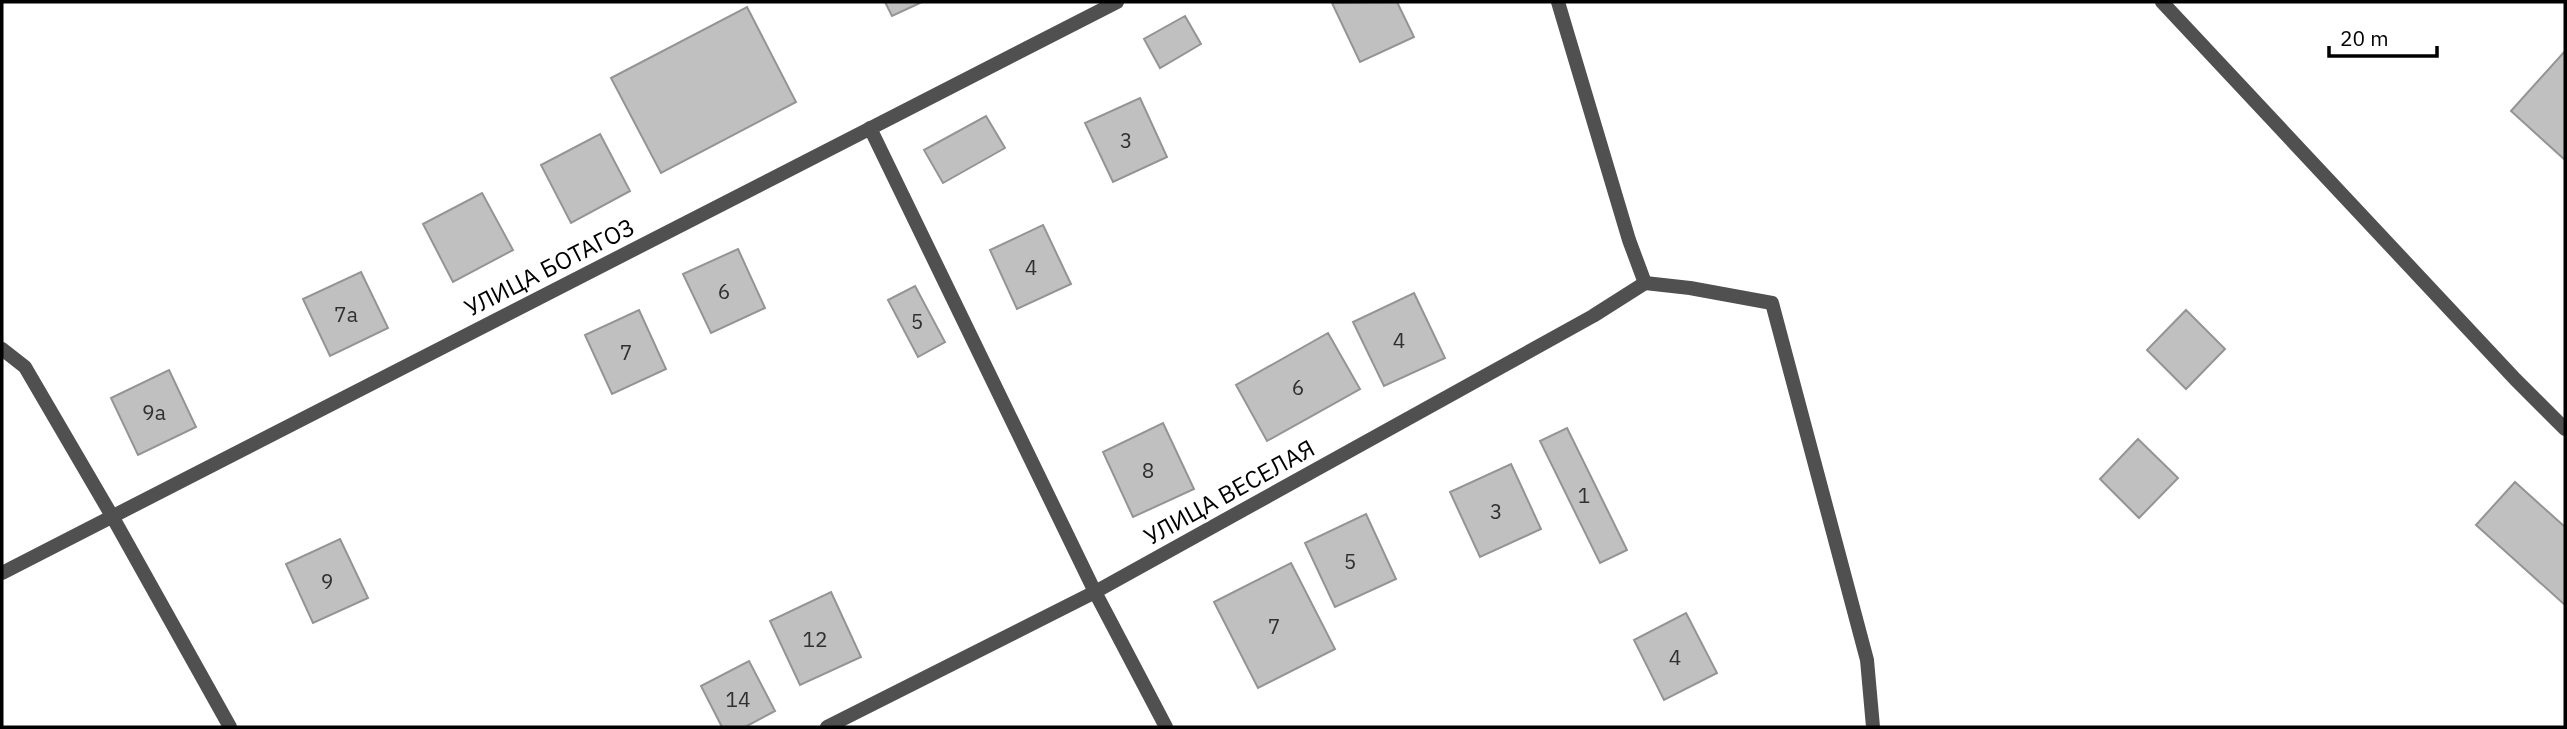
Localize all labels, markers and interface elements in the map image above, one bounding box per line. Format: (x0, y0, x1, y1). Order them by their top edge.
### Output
scale bar (2329, 14, 2438, 58)
text: 20 m (2340, 24, 2389, 52)
house number: 3 (1120, 126, 1132, 154)
street label: УЛИЦА БОТАГОЗ (459, 210, 639, 324)
house number: 4 (1025, 253, 1037, 281)
house number: 6 (718, 277, 730, 305)
house number: 7а (334, 300, 358, 328)
house number: 5 (911, 307, 923, 335)
house number: 4 (1393, 326, 1405, 354)
house number: 7 (620, 338, 632, 366)
house number: 6 (1292, 373, 1304, 401)
house number: 9а (142, 398, 166, 426)
street label: УЛИЦА ВЕСЕЛАЯ (1138, 432, 1320, 552)
house number: 8 (1142, 456, 1154, 484)
house number: 1 (1578, 481, 1590, 509)
house number: 3 (1490, 497, 1502, 525)
house number: 5 (1344, 547, 1356, 575)
house number: 9 (321, 567, 333, 595)
house number: 7 (1268, 612, 1280, 640)
house number: 12 (802, 625, 828, 653)
house number: 4 (1669, 643, 1681, 671)
house number: 14 (725, 685, 751, 713)

